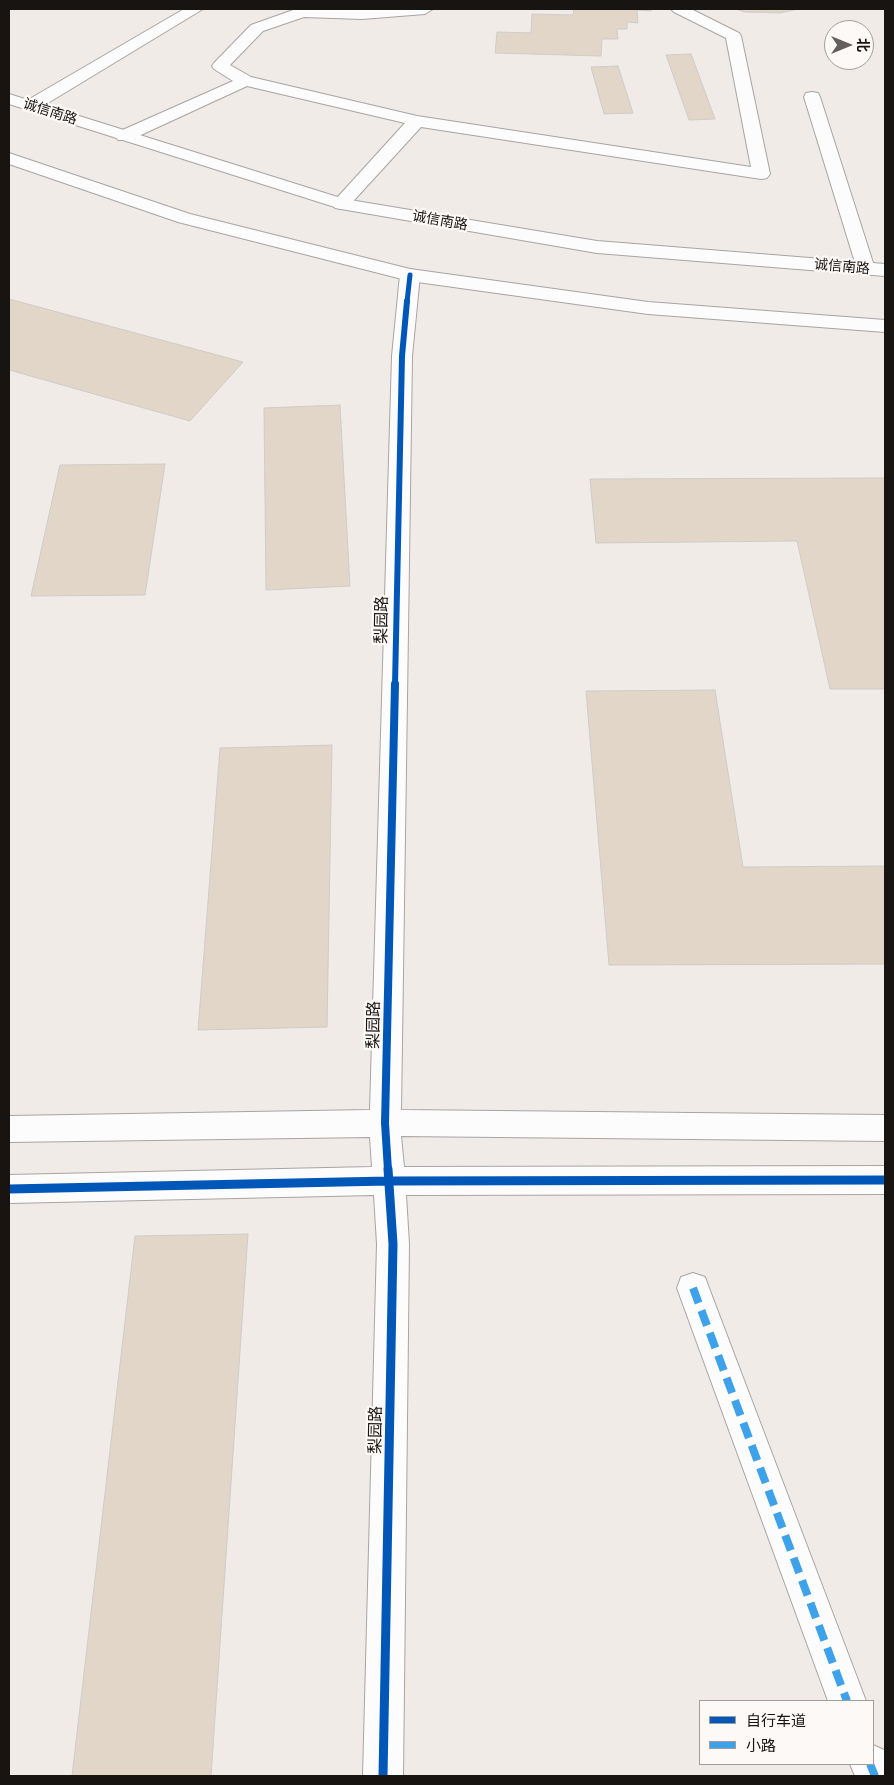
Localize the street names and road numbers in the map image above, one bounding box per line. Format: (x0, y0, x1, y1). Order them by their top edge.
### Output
street label: 诚信南路 (21, 95, 79, 129)
street label: 诚信南路 (411, 208, 469, 234)
street label: 诚信南路 (813, 256, 871, 278)
street label: 梨园路 (372, 596, 392, 644)
street label: 梨园路 (364, 1001, 384, 1049)
street label: 梨园路 (366, 1406, 386, 1454)

